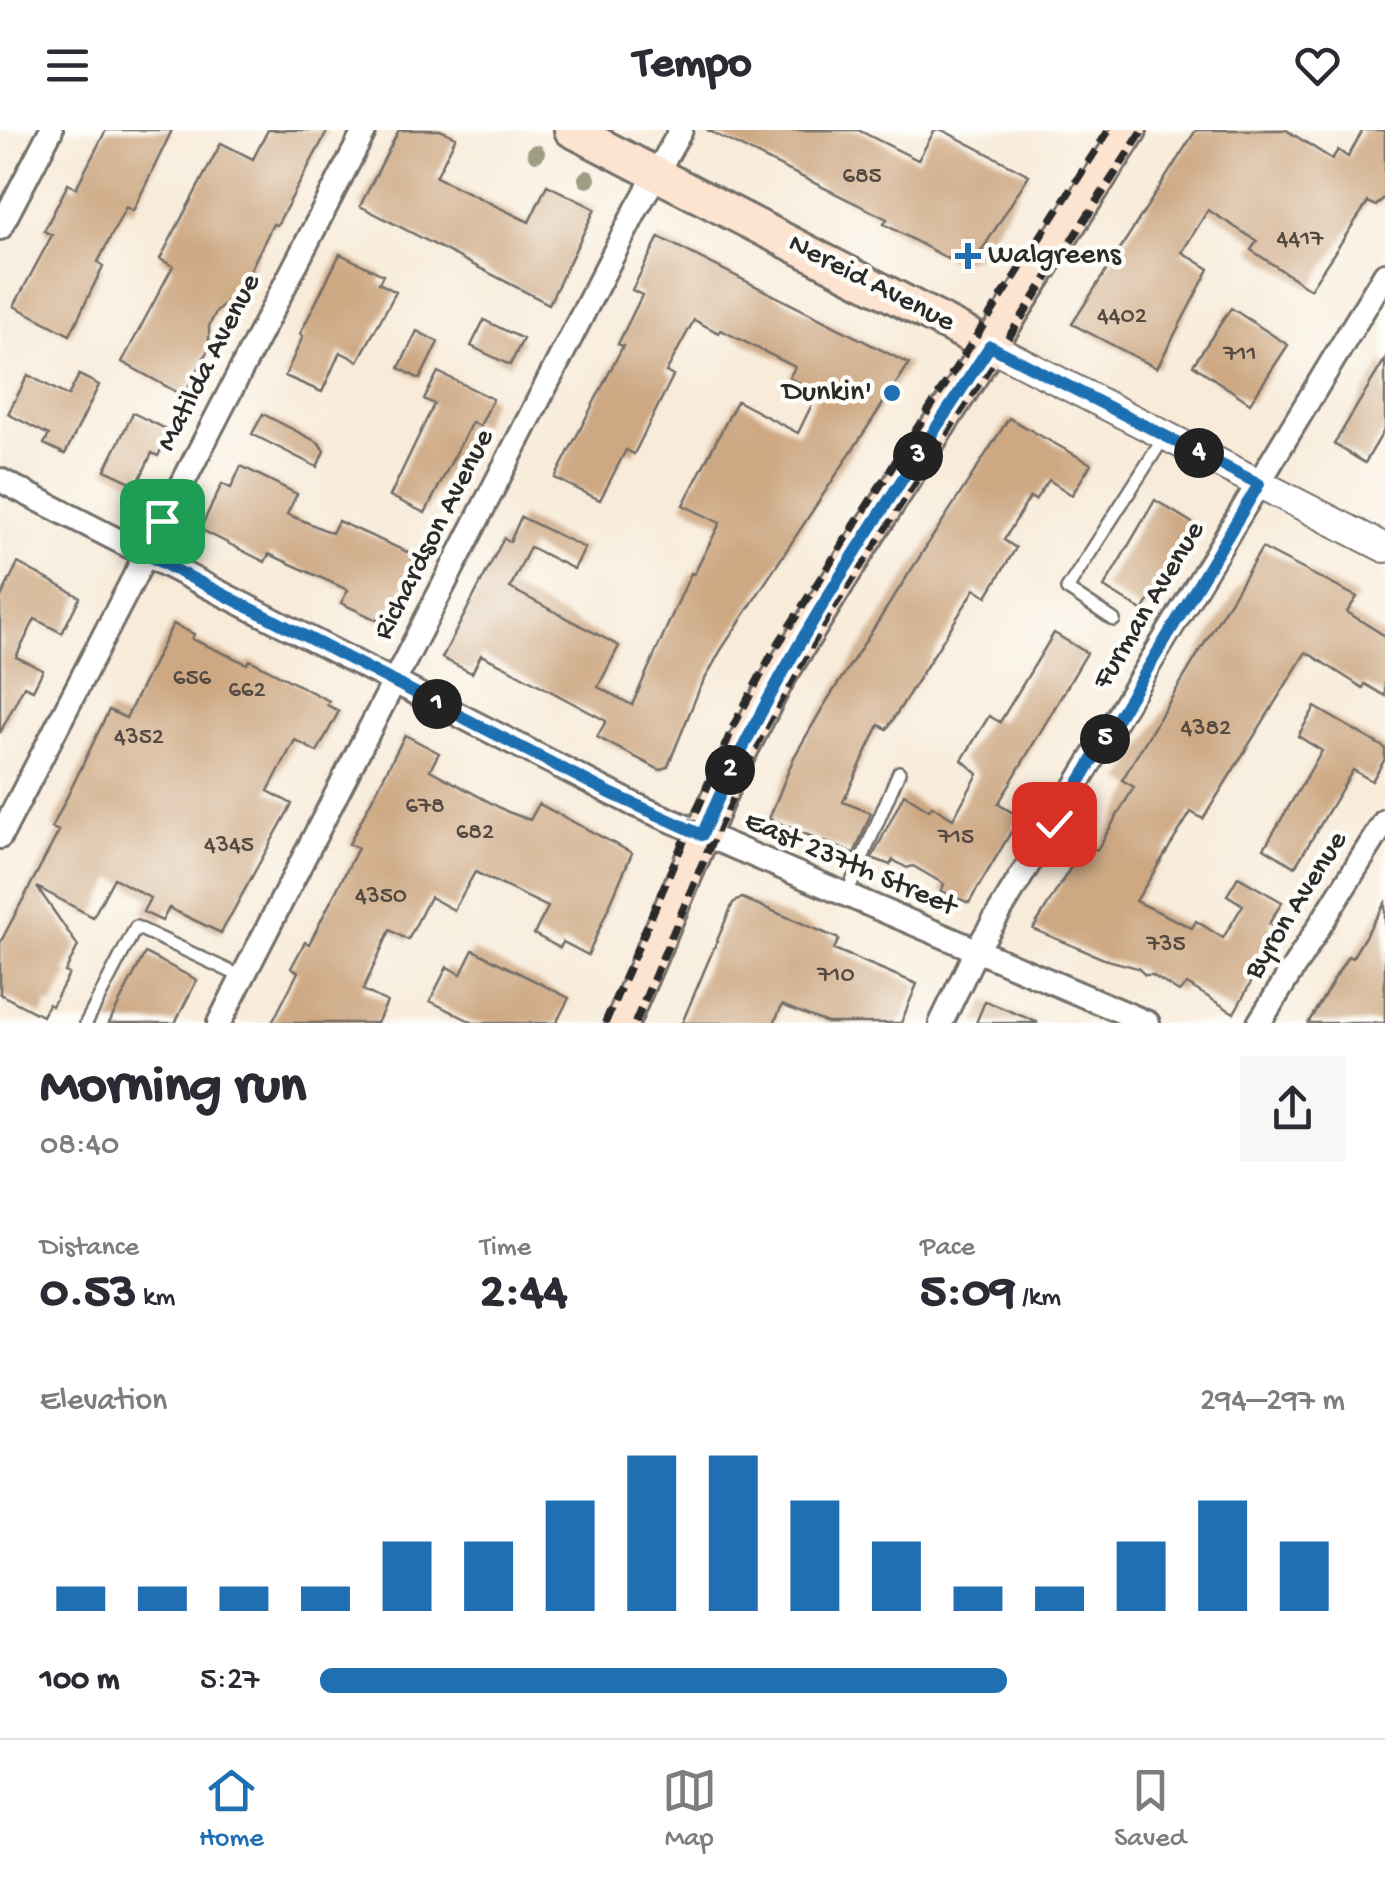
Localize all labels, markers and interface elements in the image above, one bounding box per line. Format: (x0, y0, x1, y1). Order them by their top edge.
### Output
icon: menu (40, 38, 95, 93)
icon: heart (1290, 38, 1345, 93)
text: Tempo (634, 39, 752, 92)
house number: 685 (842, 163, 882, 192)
house number: 4417 (1277, 226, 1324, 255)
street label: Nereid Avenue (782, 227, 961, 341)
place label: Walgreens (988, 239, 1122, 274)
marker: Walgreens (957, 245, 979, 267)
street label: Matilda Avenue (150, 268, 270, 458)
house number: 4402 (1097, 303, 1147, 332)
house number: 711 (1222, 341, 1257, 370)
place label: Dunkin' (780, 376, 872, 411)
marker: Dunkin' (881, 382, 903, 404)
street label: Richardson Avenue (367, 423, 503, 646)
pin: 4 (1174, 428, 1224, 478)
pin: 3 (893, 431, 943, 481)
text: 4 (1192, 436, 1206, 469)
text: 3 (911, 439, 925, 472)
pin (120, 479, 205, 564)
icon: arrive (135, 494, 190, 549)
street label: Furman Avenue (1086, 515, 1214, 697)
house number: 656 (173, 665, 212, 694)
house number: 662 (228, 677, 266, 706)
pin: 1 (412, 679, 462, 729)
text: 1 (431, 687, 443, 720)
pin: 5 (1080, 714, 1130, 764)
house number: 4382 (1181, 715, 1231, 744)
text: 5 (1098, 722, 1112, 755)
house number: 4352 (114, 724, 164, 753)
pin: 2 (705, 745, 755, 795)
text: 2 (723, 753, 737, 786)
pin (1012, 782, 1097, 867)
house number: 678 (405, 793, 445, 822)
icon: check (1027, 797, 1082, 852)
street label: East 237th Street (739, 805, 964, 927)
house number: 682 (456, 819, 494, 848)
house number: 715 (937, 824, 974, 853)
street label: Byron Avenue (1237, 825, 1357, 987)
house number: 4345 (204, 832, 254, 861)
house number: 4350 (355, 883, 407, 912)
house number: 735 (1145, 931, 1186, 960)
house number: 710 (816, 962, 855, 991)
button: share (1240, 1056, 1345, 1161)
text: Morning run (40, 1057, 306, 1121)
text: 08:40 (40, 1127, 119, 1165)
text: Distance (40, 1232, 139, 1265)
text: Time (480, 1232, 531, 1265)
text: Pace (920, 1232, 975, 1265)
text: 0.53 (40, 1265, 136, 1324)
text: 2:44 (480, 1265, 568, 1324)
text: 5:09 (920, 1265, 1015, 1324)
text: km (136, 1282, 175, 1315)
text: /km (1015, 1282, 1061, 1315)
text: Elevation (40, 1383, 167, 1421)
text: 294–297 m (1200, 1383, 1345, 1421)
text: 100 m (40, 1662, 120, 1700)
text: 5:27 (200, 1662, 259, 1700)
tab: Home (199, 1763, 264, 1856)
tab: Map (662, 1763, 717, 1856)
tab: Saved (1114, 1763, 1186, 1856)

